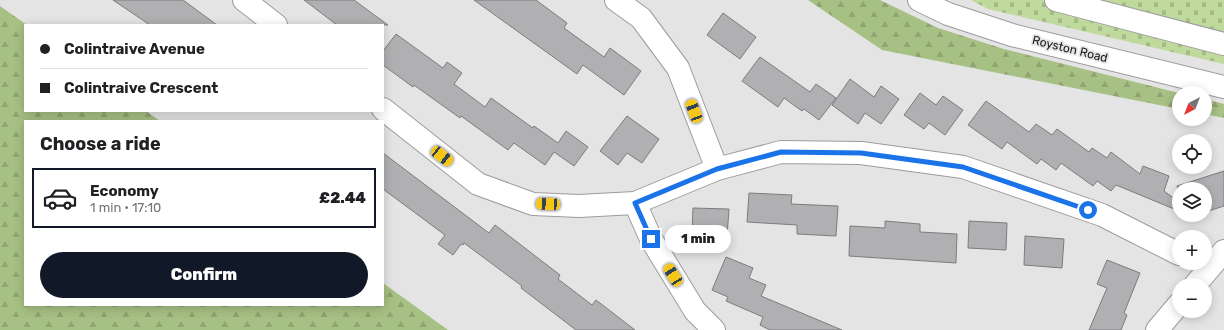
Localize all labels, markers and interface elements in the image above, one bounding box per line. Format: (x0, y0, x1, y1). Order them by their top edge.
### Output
street label: Royston Road (1031, 33, 1109, 65)
text: Colintraive Avenue (64, 40, 205, 58)
text: Colintraive Crescent (64, 79, 218, 97)
north arrow (1172, 86, 1212, 126)
map controls (1172, 86, 1212, 318)
car (684, 98, 704, 124)
text: Choose a ride (40, 133, 161, 155)
button: locate (1172, 134, 1212, 174)
car (429, 144, 455, 168)
icon: car (42, 180, 78, 216)
text: Economy (90, 182, 159, 200)
button: layers (1172, 182, 1212, 222)
text: £2.44 (319, 189, 366, 207)
car (536, 197, 560, 211)
text: 1 min · 17:10 (90, 200, 161, 215)
route start (1079, 201, 1097, 219)
callout: 1 min (665, 225, 731, 253)
route end (642, 230, 660, 248)
button: + (1172, 230, 1212, 270)
text: 1 min (681, 231, 715, 246)
button: Confirm (40, 252, 368, 298)
car (662, 262, 684, 288)
button: − (1172, 278, 1212, 318)

